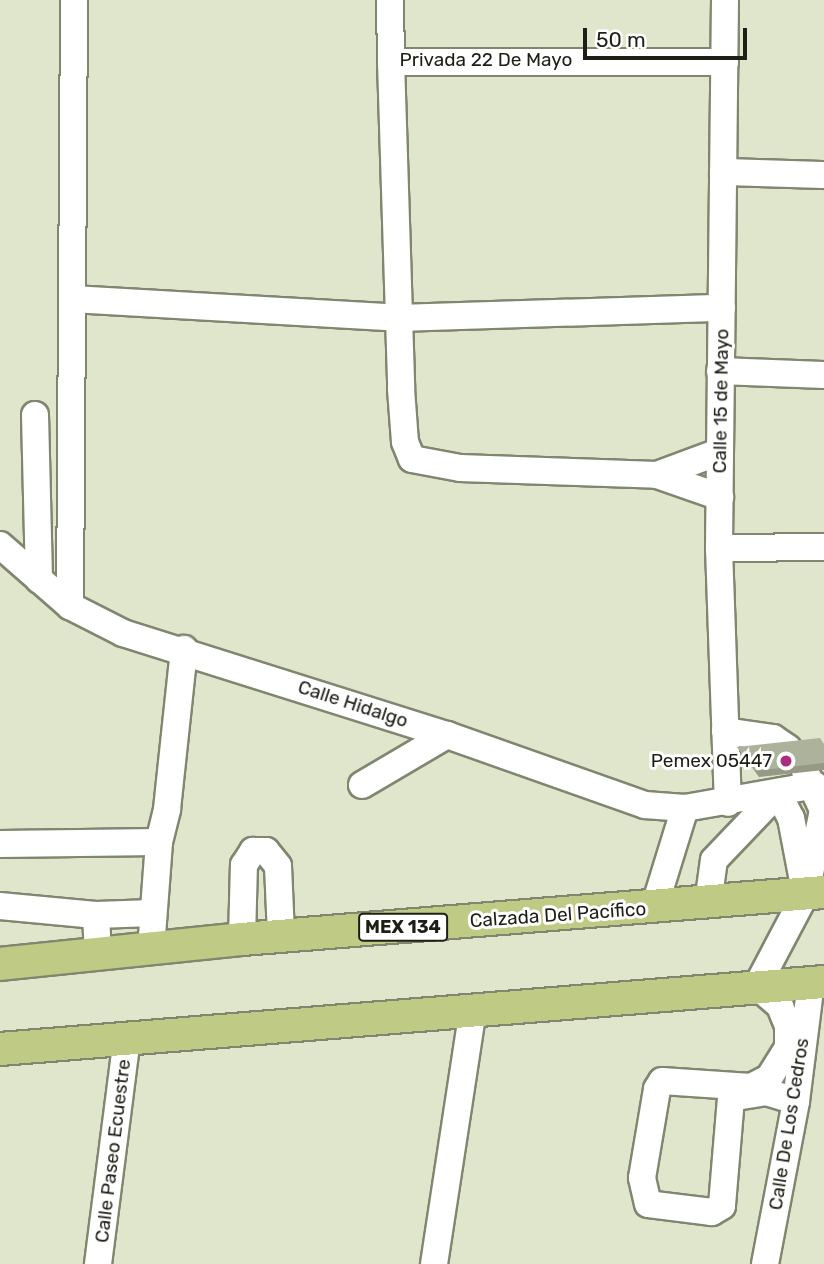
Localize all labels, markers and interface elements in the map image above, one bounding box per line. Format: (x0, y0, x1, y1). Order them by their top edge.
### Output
scale bar (586, 14, 750, 58)
text: 50 m (596, 27, 646, 52)
street label: Privada 22 De Mayo (400, 49, 572, 71)
street label: Calle 15 de Mayo (708, 328, 734, 474)
street label: Calle Hidalgo (295, 675, 411, 733)
place label: Pemex 05447 (651, 750, 772, 772)
marker: Pemex 05447 (778, 753, 794, 769)
street label: Calzada Del Pacífico (469, 897, 647, 933)
road number: MEX 134 (358, 912, 448, 942)
street label: Calle De Los Cedros (764, 1036, 814, 1212)
street label: Calle Paseo Ecuestre (90, 1058, 136, 1244)

